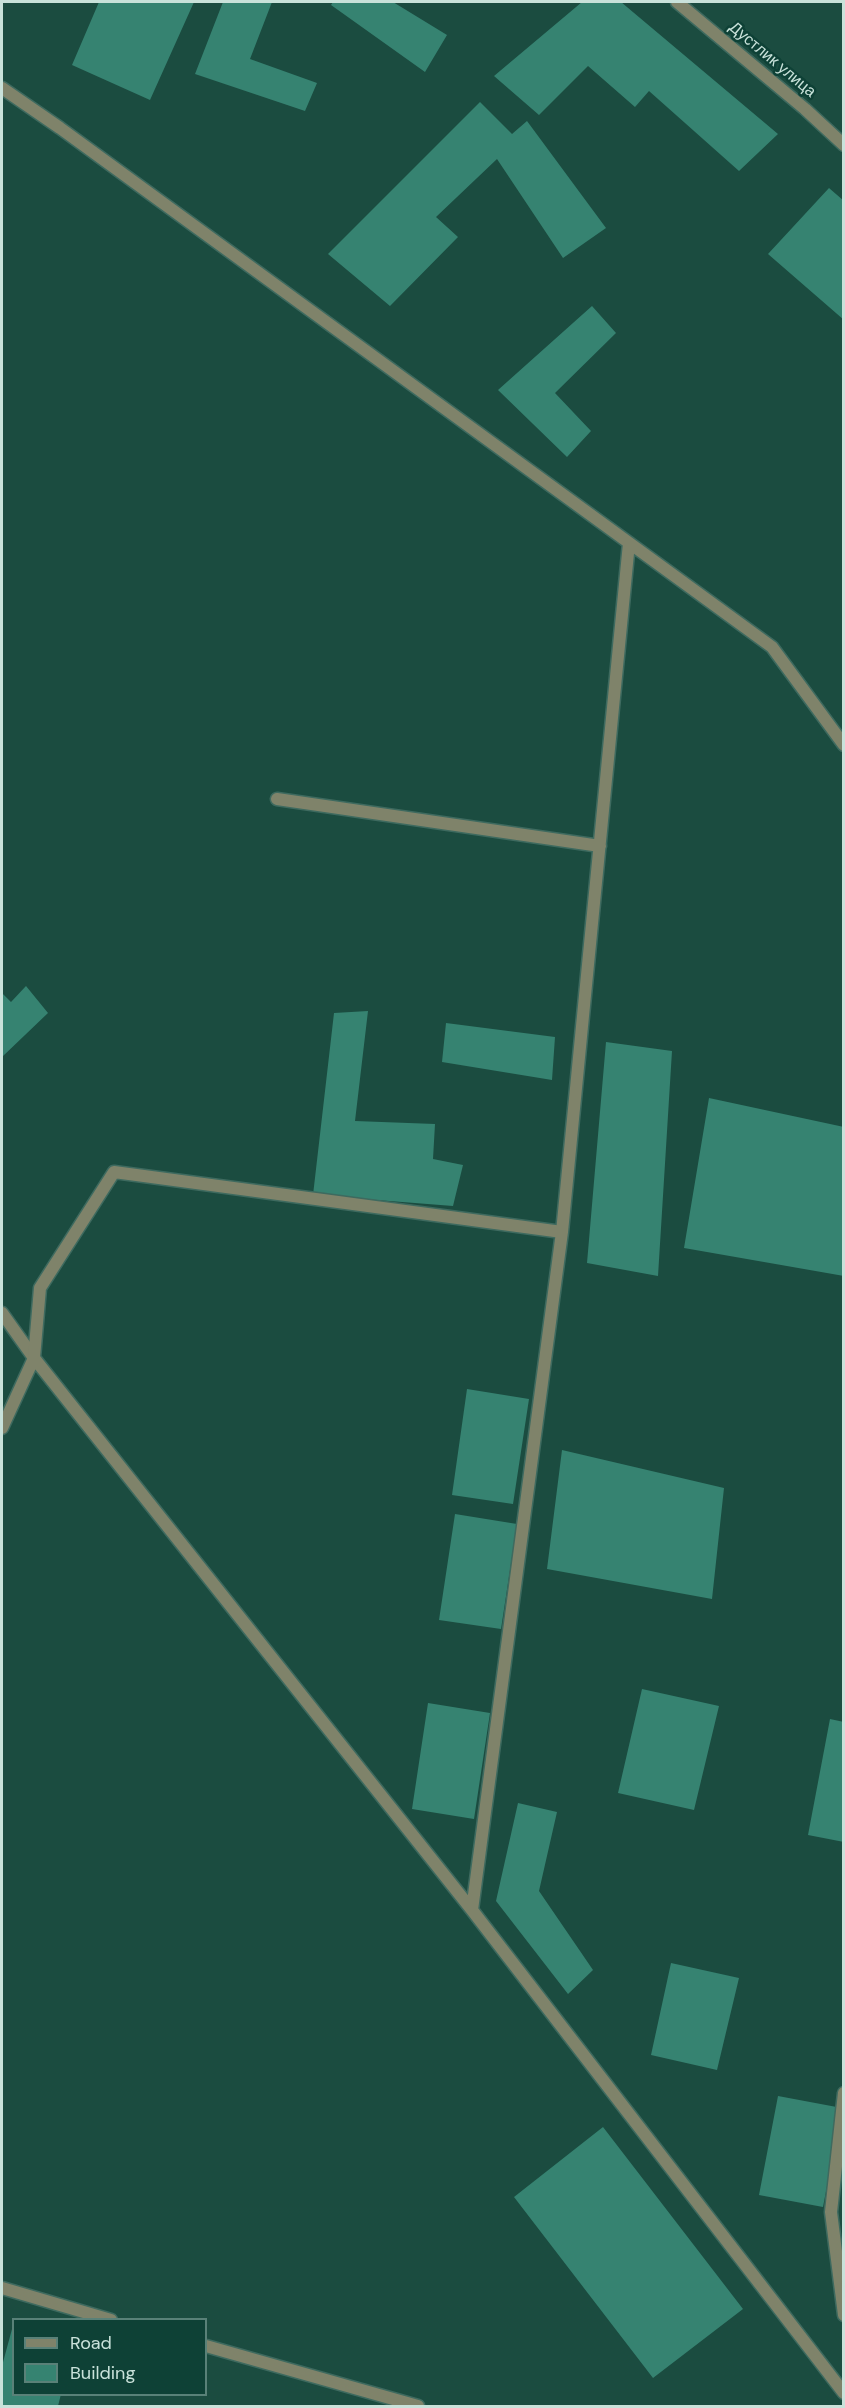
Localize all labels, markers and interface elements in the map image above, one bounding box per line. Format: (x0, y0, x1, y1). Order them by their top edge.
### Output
street label: Дустлик улица (725, 18, 819, 102)
legend (12, 2318, 207, 2396)
text: Road (70, 2331, 112, 2355)
text: Building (70, 2361, 135, 2385)

